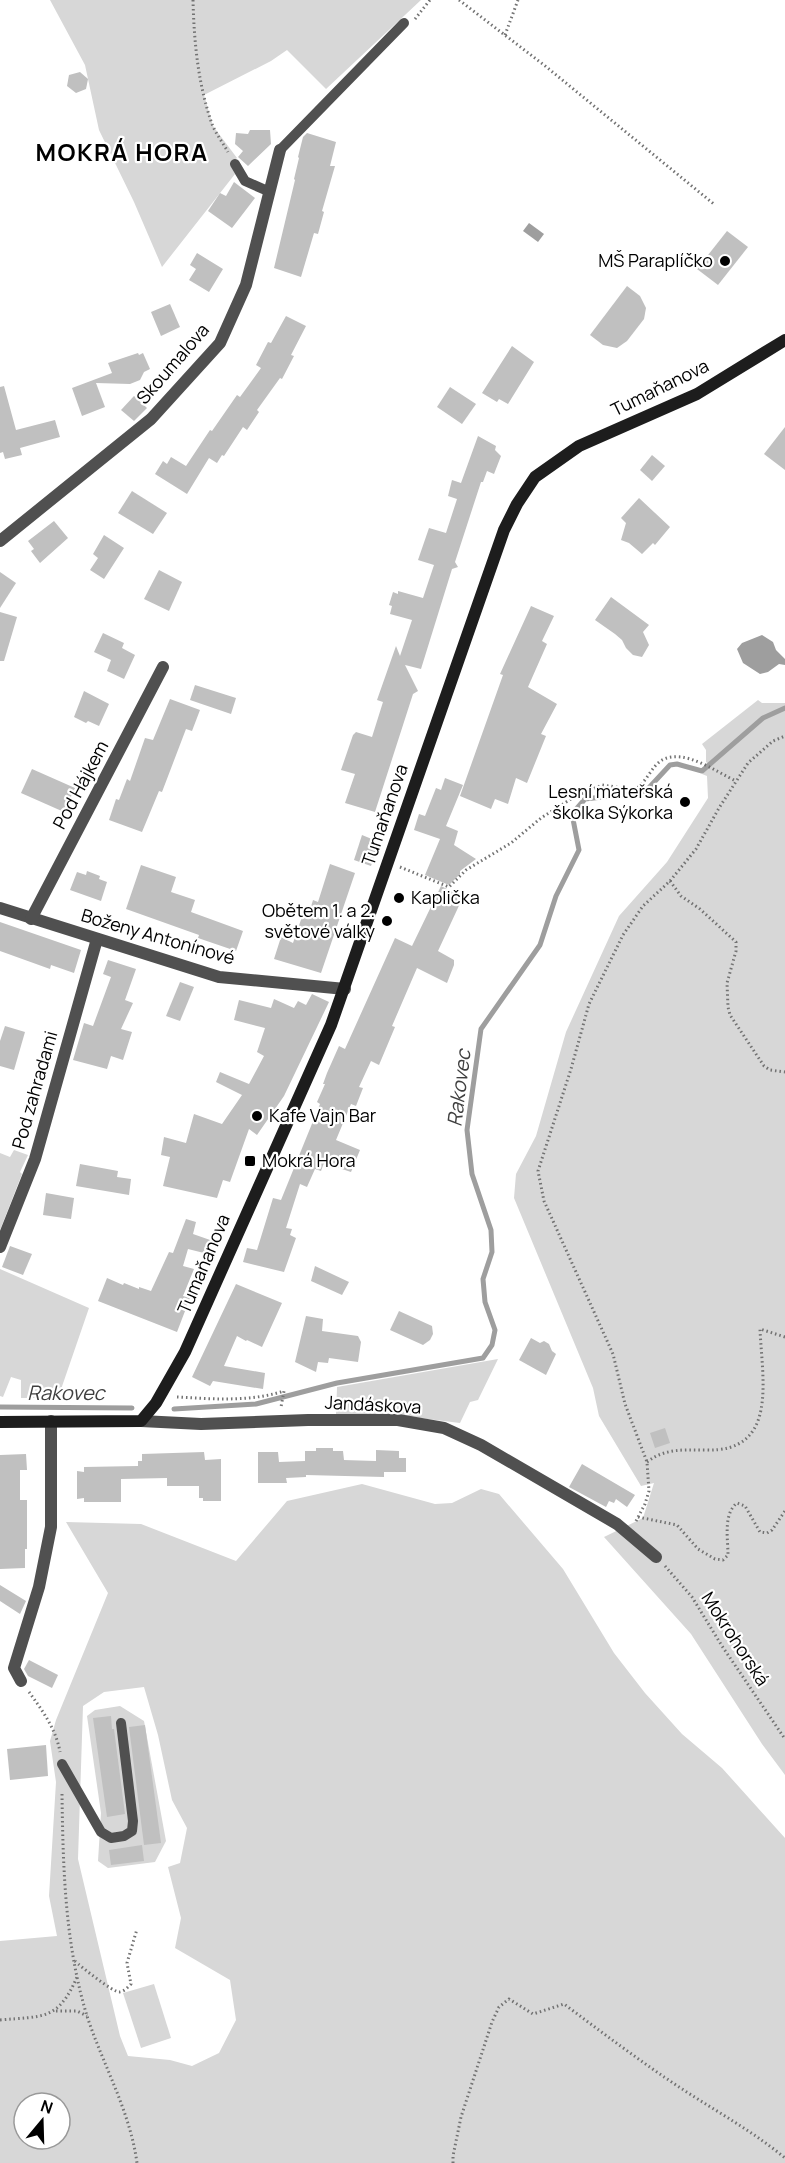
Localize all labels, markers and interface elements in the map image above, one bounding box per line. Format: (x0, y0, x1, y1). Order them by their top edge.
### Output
district label: MOKRÁ HORA (35, 135, 209, 168)
place label: MŠ Paraplíčko (598, 248, 713, 272)
marker: MŠ Paraplíčko (718, 254, 732, 268)
street label: Skoumalova (131, 318, 214, 409)
street label: Tumaňanova (607, 353, 712, 421)
street label: Pod Hájkem (47, 736, 113, 833)
street label: Tumaňanova (355, 761, 413, 869)
place label: Lesní mateřská školka Sýkorka (548, 779, 673, 824)
marker: Lesní mateřská školka Sýkorka (678, 795, 692, 809)
place label: Kaplička (411, 885, 480, 909)
marker: Kaplička (392, 891, 406, 905)
place label: Obětem 1. a 2. světové války (262, 898, 376, 943)
street label: Boženy Antonínové (79, 903, 238, 969)
marker: Obětem 1. a 2. světové války (380, 914, 394, 928)
street label: Pod zahradami (6, 1028, 62, 1152)
water label: Rakovec (440, 1046, 477, 1128)
place label: Kafe Vajn Bar (269, 1103, 377, 1127)
marker: Kafe Vajn Bar (250, 1109, 264, 1123)
place label: Mokrá Hora (262, 1148, 356, 1172)
marker: Mokrá Hora (243, 1154, 257, 1168)
street label: Tumaňanova (171, 1210, 235, 1317)
water label: Rakovec (27, 1379, 107, 1406)
street label: Jandáskova (324, 1389, 422, 1419)
street label: Mokrohorská (696, 1587, 775, 1690)
north arrow (12, 2091, 72, 2151)
text: N (38, 2095, 56, 2119)

